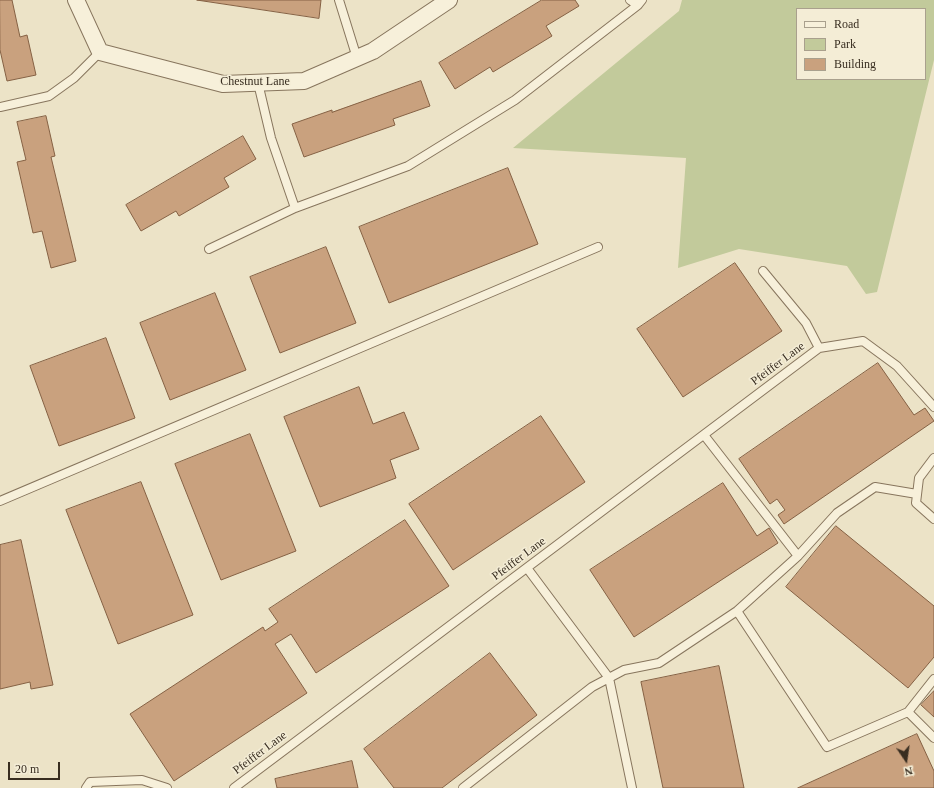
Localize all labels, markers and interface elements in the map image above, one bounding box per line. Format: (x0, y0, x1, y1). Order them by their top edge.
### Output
legend (796, 8, 926, 80)
text: Road (834, 17, 859, 31)
text: Park (834, 37, 856, 51)
text: Building (834, 57, 876, 71)
street label: Chestnut Lane (220, 75, 290, 89)
street label: Pfeiffer Lane (748, 339, 808, 389)
street label: Pfeiffer Lane (489, 534, 549, 584)
street label: Pfeiffer Lane (230, 728, 290, 778)
north arrow (886, 740, 926, 780)
scale bar (10, 754, 62, 780)
text: 20 m (15, 762, 39, 776)
text: N (903, 765, 914, 778)

